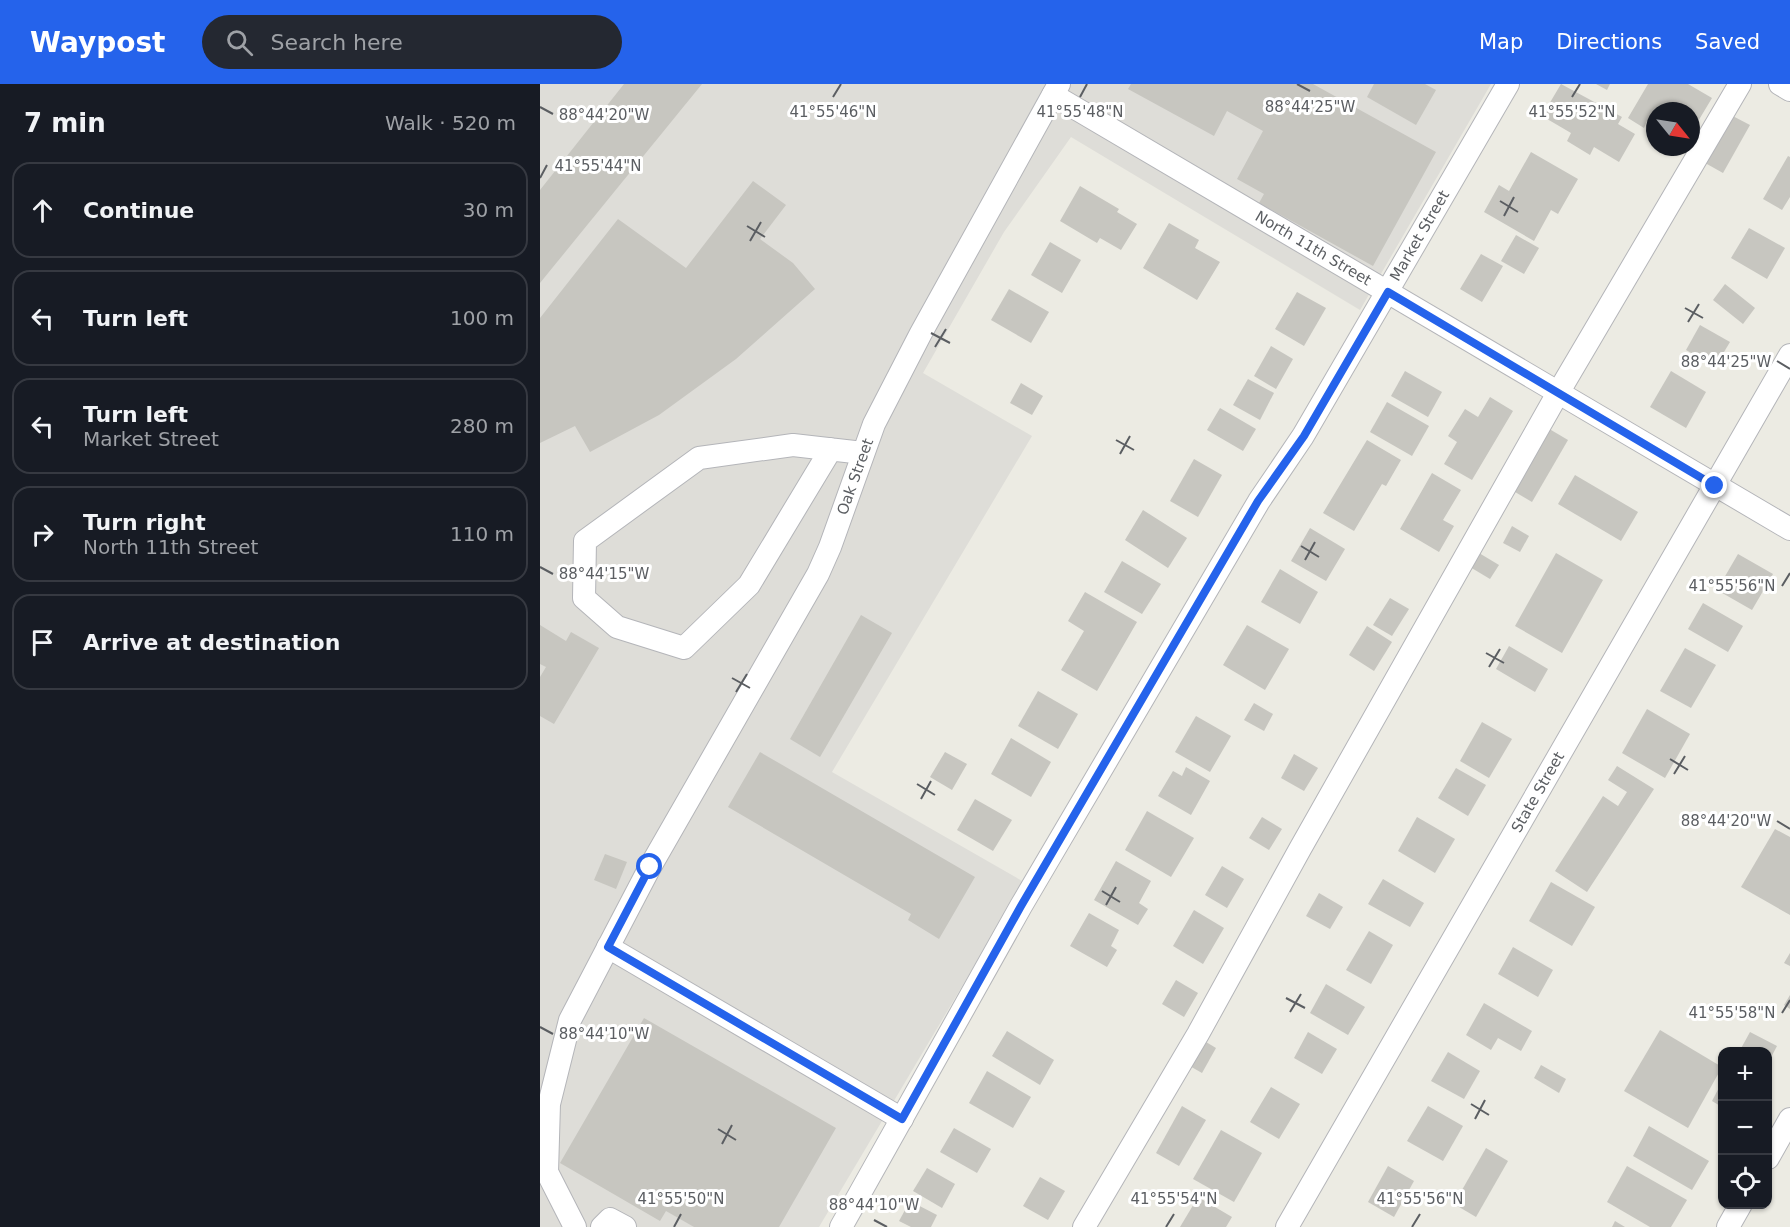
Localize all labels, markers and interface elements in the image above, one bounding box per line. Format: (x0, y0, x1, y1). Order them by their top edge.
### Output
search box (202, 15, 622, 69)
text: Waypost (30, 26, 166, 59)
icon: search (223, 26, 256, 59)
text: Search here (271, 30, 403, 55)
text: Map (1479, 30, 1523, 54)
text: Directions (1556, 30, 1662, 54)
text: Saved (1695, 30, 1760, 54)
text: 88°44'25"W (1265, 98, 1355, 116)
north arrow (1646, 102, 1700, 156)
text: 41°55'46"N (789, 103, 877, 121)
text: 41°55'48"N (1036, 103, 1124, 121)
text: 41°55'52"N (1528, 103, 1616, 121)
text: 88°44'20"W (559, 106, 649, 124)
text: 7 min (24, 108, 106, 138)
text: Walk · 520 m (385, 111, 516, 135)
text: 41°55'44"N (554, 157, 642, 175)
street label: Market Street (1386, 187, 1453, 284)
icon: ahead (26, 194, 59, 227)
text: Continue (83, 198, 194, 223)
text: 30 m (463, 198, 514, 222)
street label: North 11th Street (1252, 207, 1375, 289)
icon: left (26, 302, 59, 335)
text: Turn left (83, 306, 188, 331)
text: 100 m (450, 306, 514, 330)
text: 88°44'25"W (1681, 353, 1771, 371)
text: Turn left (83, 402, 188, 427)
icon: left (26, 410, 59, 443)
text: 280 m (450, 414, 514, 438)
text: Market Street (83, 427, 219, 451)
street label: Oak Street (833, 436, 877, 517)
route end (1701, 472, 1727, 498)
text: Turn right (83, 510, 206, 535)
icon: right (26, 518, 59, 551)
text: 110 m (450, 522, 514, 546)
text: North 11th Street (83, 535, 258, 559)
text: 88°44'15"W (559, 565, 649, 583)
text: 41°55'56"N (1688, 577, 1776, 595)
icon: arrive (26, 626, 59, 659)
text: Arrive at destination (83, 630, 340, 655)
street label: State Street (1508, 749, 1568, 836)
text: 88°44'20"W (1681, 812, 1771, 830)
route start (636, 853, 662, 879)
text: 41°55'58"N (1688, 1004, 1776, 1022)
text: 88°44'10"W (559, 1025, 649, 1043)
map controls (1718, 1047, 1772, 1209)
button: + (1718, 1047, 1772, 1101)
button: − (1718, 1101, 1772, 1155)
button: locate (1718, 1155, 1772, 1209)
text: 41°55'50"N (637, 1190, 725, 1208)
text: 41°55'54"N (1130, 1190, 1218, 1208)
text: 41°55'56"N (1376, 1190, 1464, 1208)
text: 88°44'10"W (829, 1196, 919, 1214)

